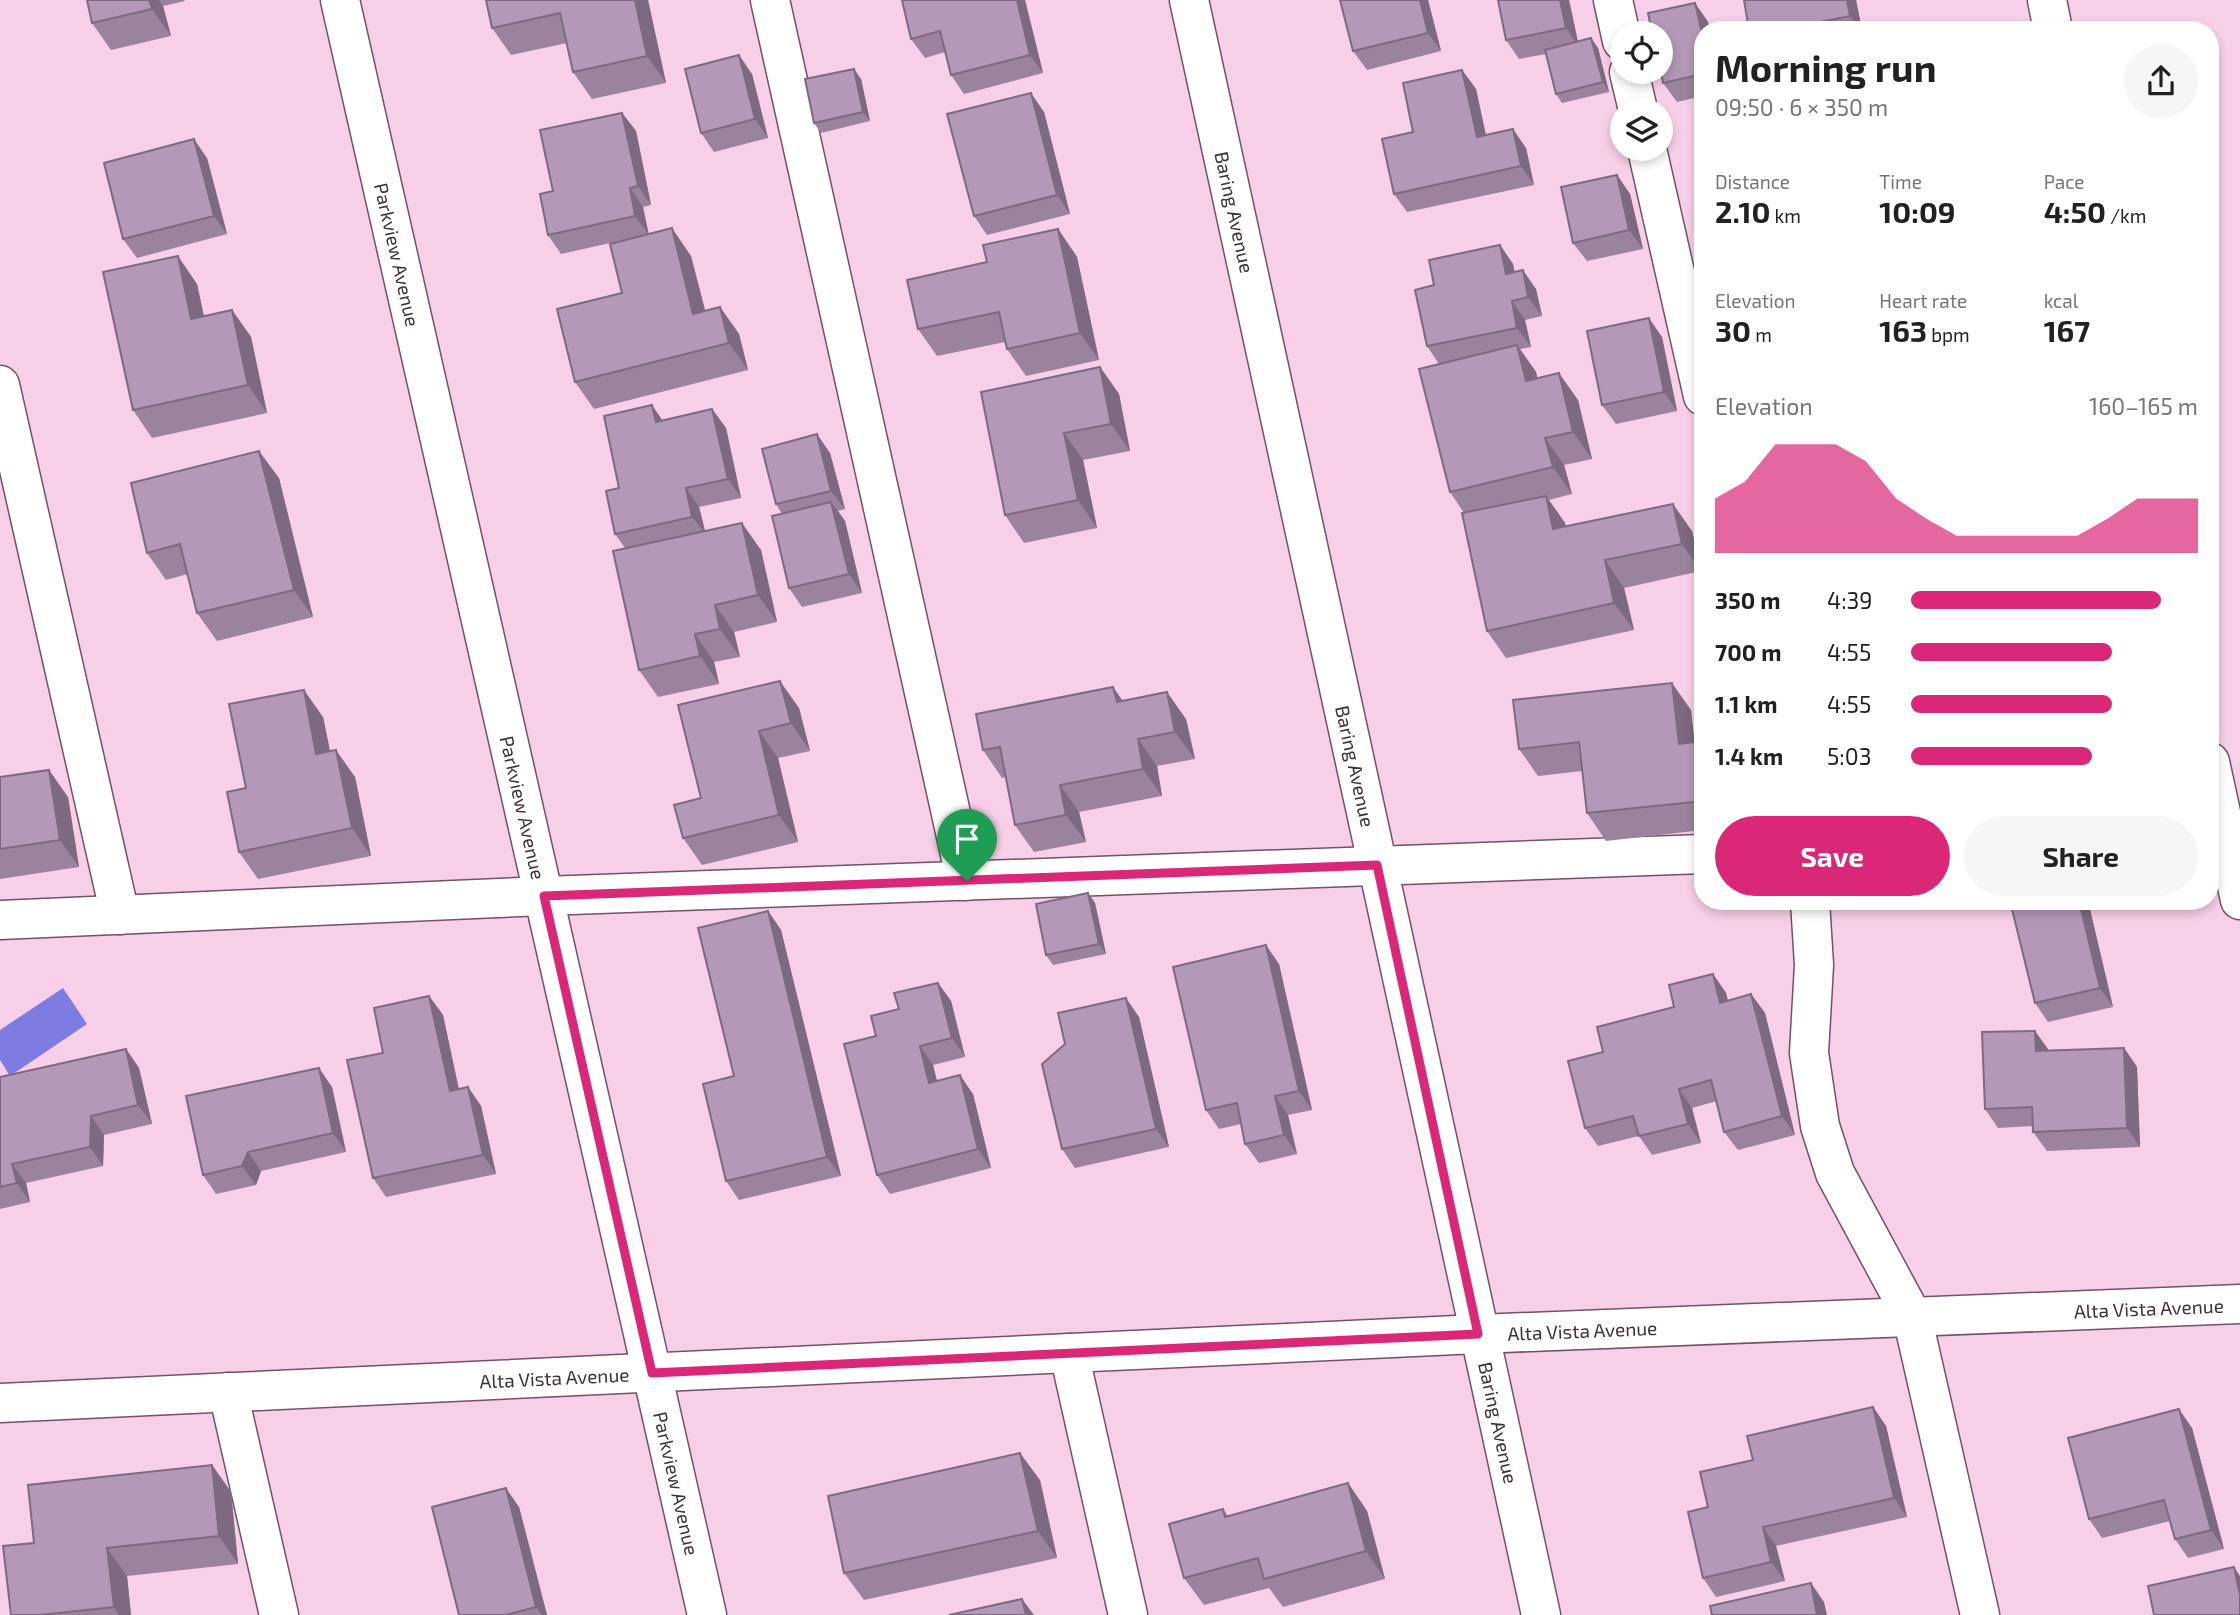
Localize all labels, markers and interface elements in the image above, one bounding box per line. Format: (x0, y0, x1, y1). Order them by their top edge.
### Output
map controls (1610, 21, 1673, 161)
button: locate (1610, 21, 1673, 84)
text: Morning run (1715, 44, 1936, 90)
button: share (2124, 44, 2198, 118)
text: 09:50 · 6 × 350 m (1715, 93, 1888, 121)
button: layers (1610, 98, 1673, 161)
street label: Baring Avenue (1211, 149, 1260, 275)
text: Distance (1715, 170, 1790, 193)
text: Time (1879, 170, 1922, 193)
text: Pace (2044, 170, 2085, 193)
street label: Parkview Avenue (370, 180, 425, 329)
text: 2.10 (1715, 193, 1770, 229)
text: 10:09 (1879, 193, 1956, 229)
text: 4:50 (2044, 193, 2106, 229)
text: km (1770, 204, 1801, 227)
text: /km (2106, 204, 2146, 227)
text: Elevation (1715, 289, 1796, 312)
text: Heart rate (1879, 289, 1967, 312)
text: kcal (2044, 289, 2078, 312)
text: 30 (1715, 312, 1751, 348)
text: 163 (1879, 312, 1927, 348)
text: 167 (2044, 312, 2090, 348)
text: m (1751, 323, 1772, 346)
text: bpm (1927, 323, 1970, 346)
text: Elevation (1715, 392, 1813, 420)
text: 160–165 m (2089, 392, 2198, 420)
text: 350 m (1715, 586, 1780, 614)
text: 4:39 (1827, 586, 1873, 614)
text: 700 m (1715, 638, 1781, 666)
text: 4:55 (1827, 638, 1871, 666)
text: 1.1 km (1715, 690, 1778, 718)
text: 4:55 (1827, 690, 1871, 718)
street label: Baring Avenue (1332, 703, 1380, 829)
street label: Parkview Avenue (496, 733, 551, 881)
text: 1.4 km (1715, 742, 1783, 770)
text: 5:03 (1827, 742, 1871, 770)
pin (937, 809, 997, 881)
button: Save (1715, 816, 1950, 896)
button: Share (1964, 816, 2198, 896)
icon: arrive (948, 820, 986, 858)
street label: Alta Vista Avenue (2073, 1293, 2224, 1322)
street label: Alta Vista Avenue (1507, 1315, 1658, 1344)
street label: Baring Avenue (1475, 1360, 1523, 1485)
street label: Alta Vista Avenue (479, 1362, 630, 1392)
street label: Parkview Avenue (650, 1409, 705, 1557)

